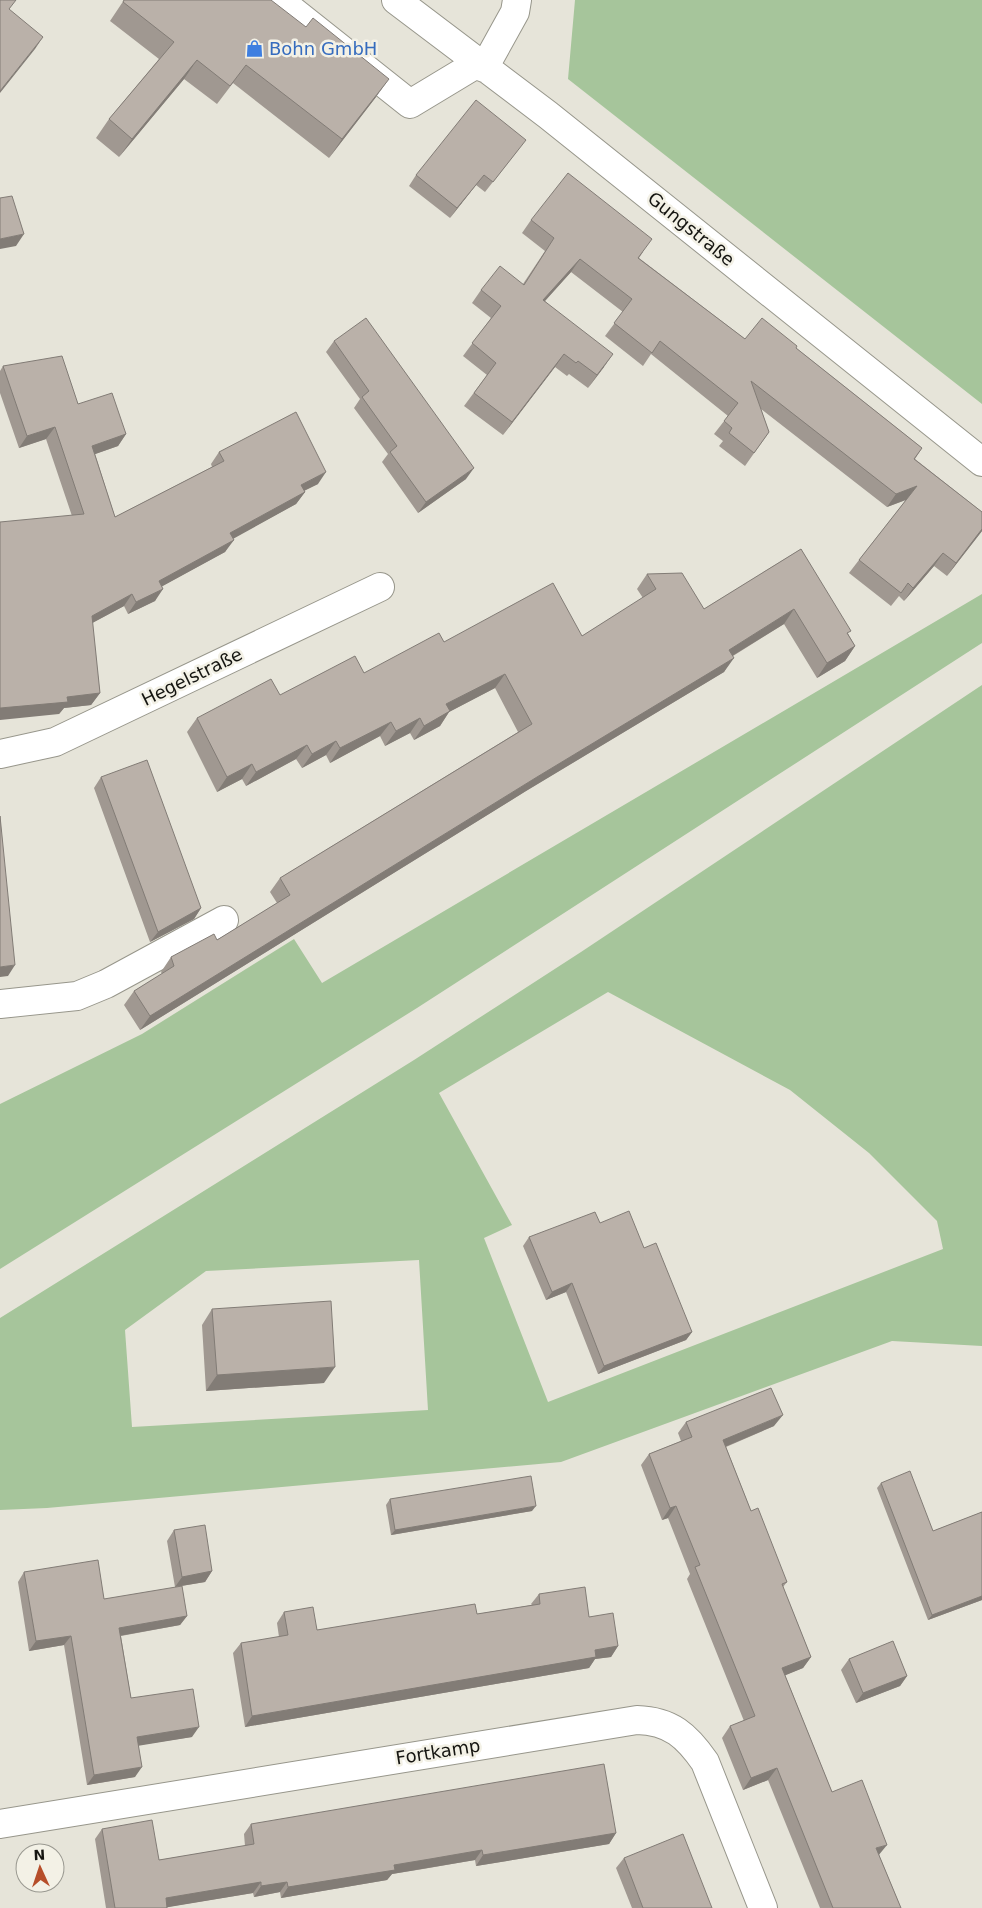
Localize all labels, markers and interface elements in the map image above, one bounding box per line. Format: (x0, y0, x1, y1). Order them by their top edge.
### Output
place label: Bohn GmbH (269, 38, 377, 59)
shop icon: Bohn GmbH (245, 39, 265, 59)
street label: Gungstraße (644, 187, 739, 270)
street label: Hegelstraße (138, 643, 246, 710)
street label: Fortkamp (394, 1734, 482, 1769)
north arrow (15, 1843, 65, 1893)
text: N (33, 1847, 46, 1863)

